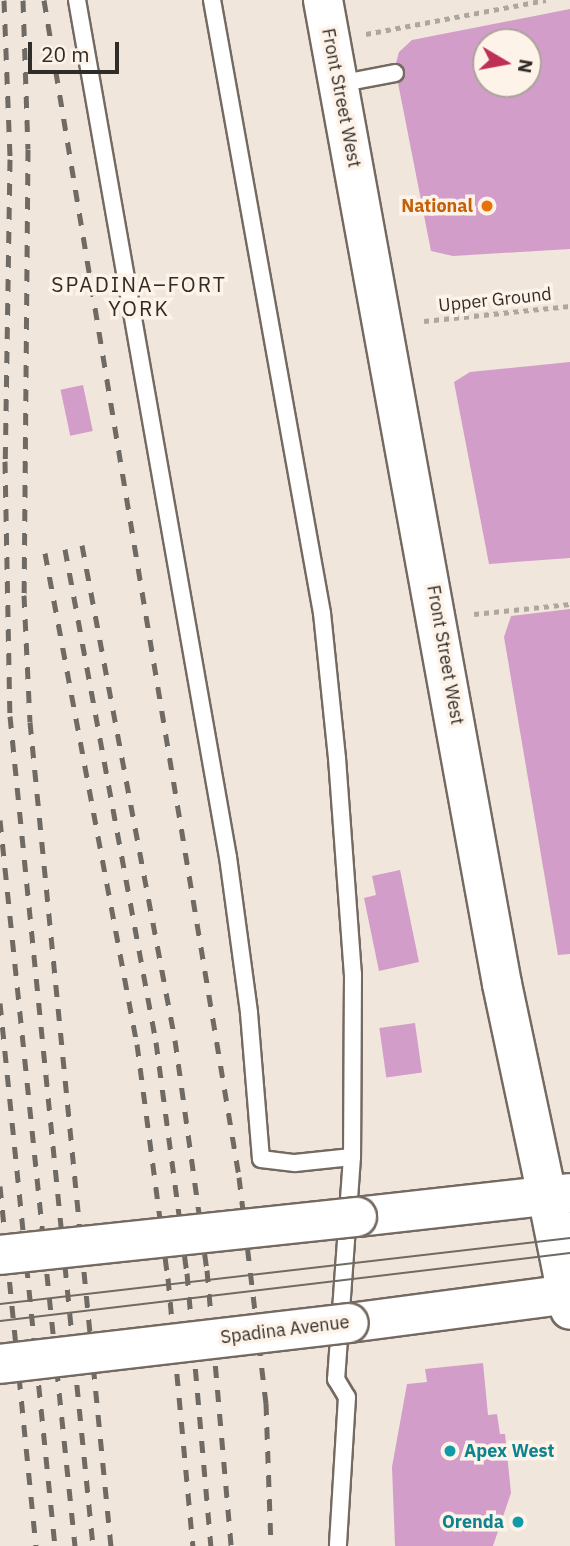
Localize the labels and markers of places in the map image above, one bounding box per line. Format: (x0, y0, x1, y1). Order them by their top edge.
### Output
place label: National (401, 195, 473, 217)
marker: National (479, 198, 495, 214)
place label: Apex West (464, 1440, 554, 1462)
marker: Apex West (442, 1443, 458, 1459)
place label: Orenda (442, 1511, 504, 1533)
marker: Orenda (510, 1514, 526, 1530)

